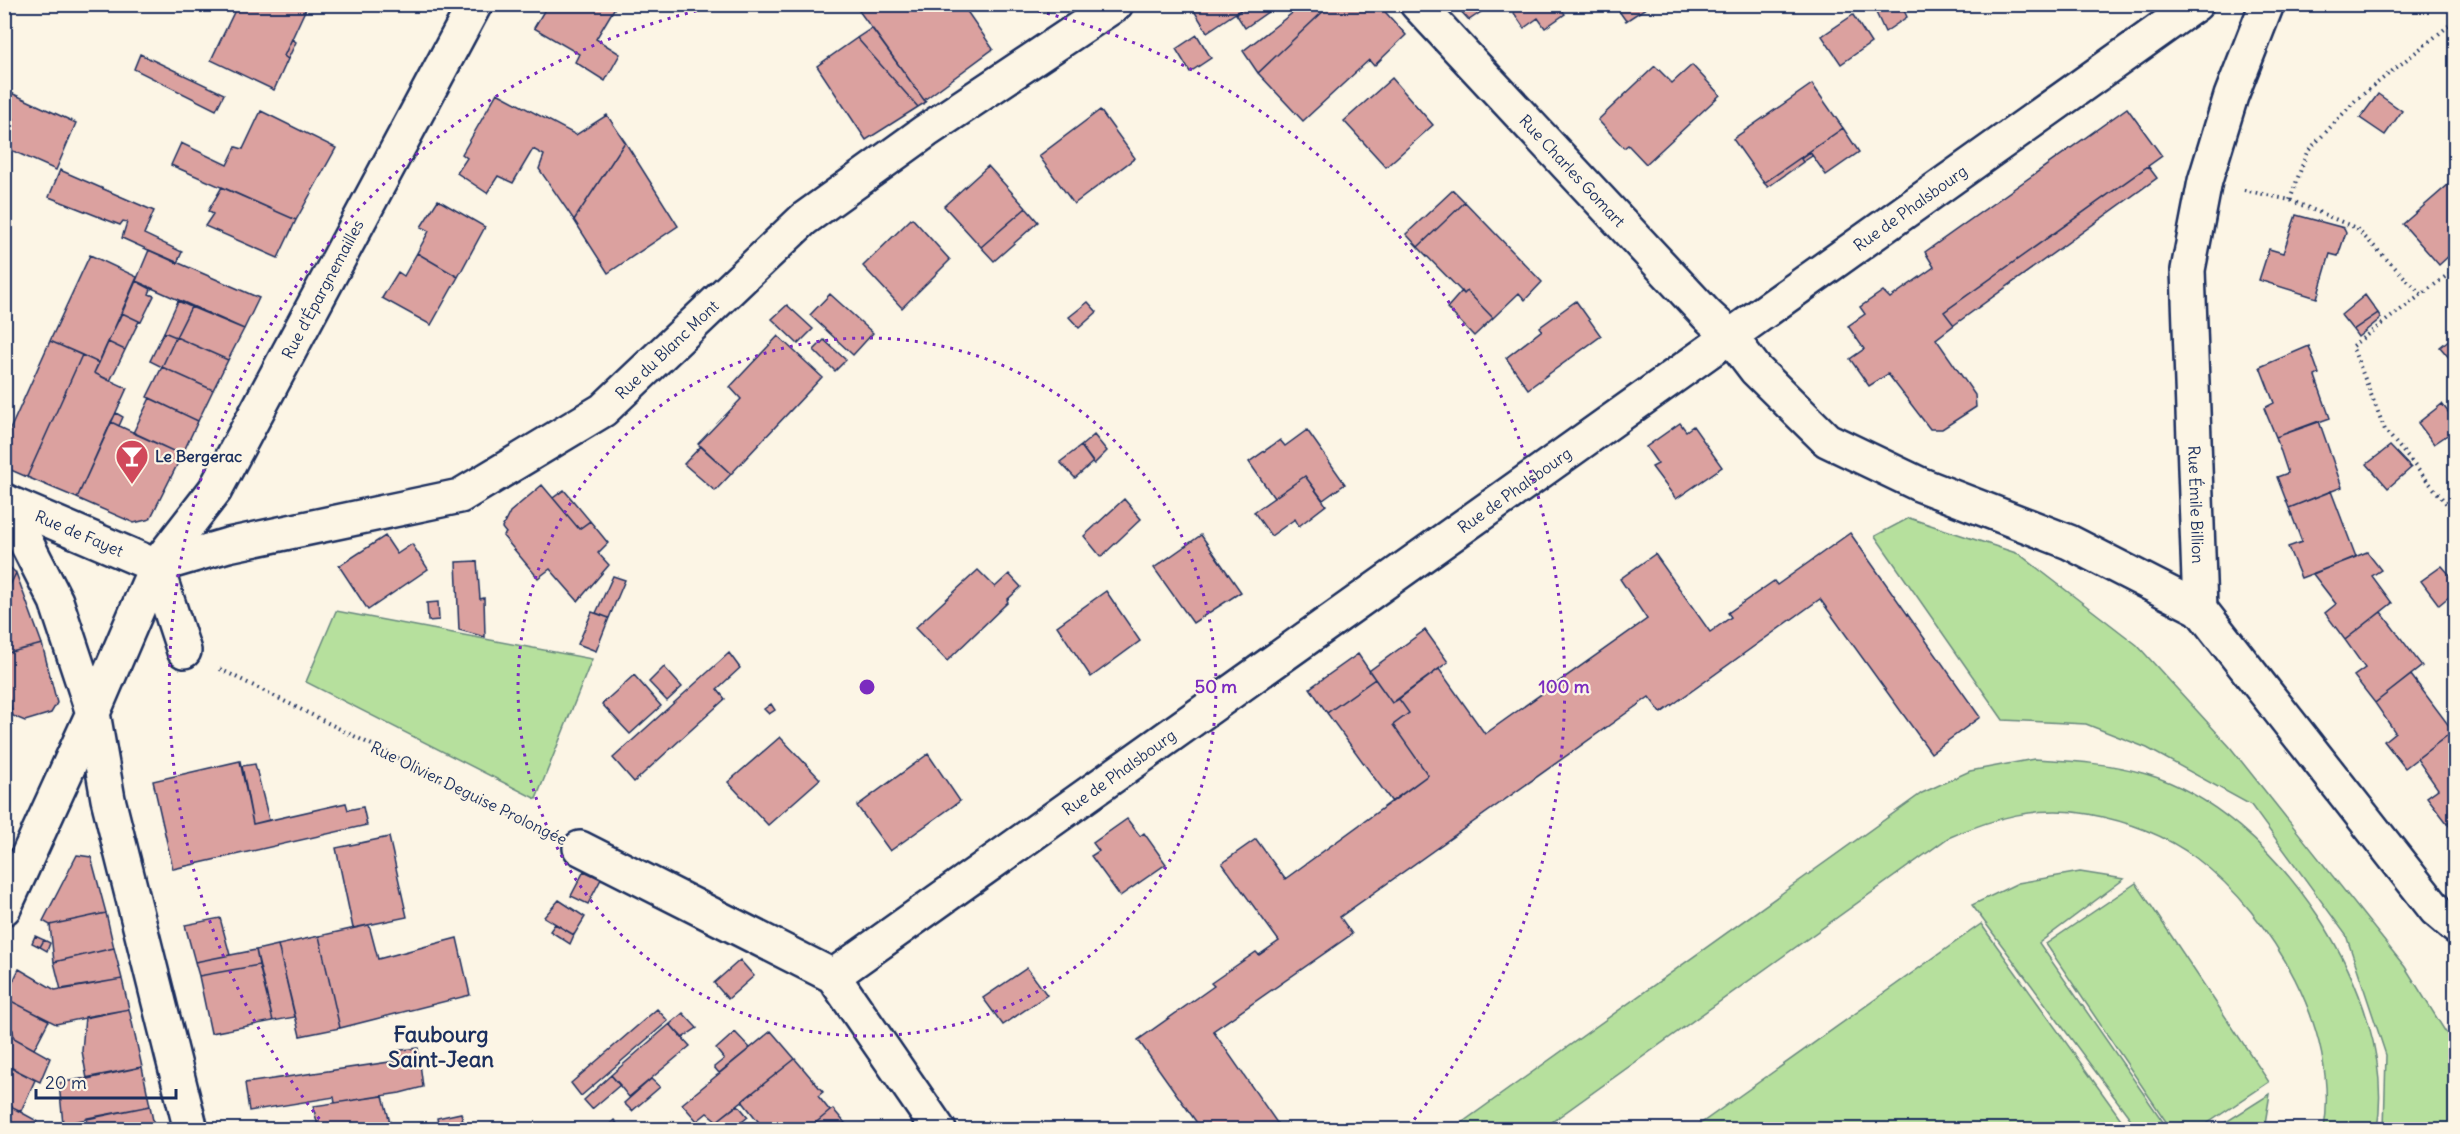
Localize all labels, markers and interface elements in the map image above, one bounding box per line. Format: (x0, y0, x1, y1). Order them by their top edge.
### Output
street label: Rue Charles Gomart (1515, 110, 1630, 231)
street label: Rue de Phalsbourg (1849, 161, 1971, 255)
street label: Rue d'Épargnemailles (277, 216, 368, 362)
street label: Rue du Blanc Mont (611, 295, 723, 403)
bar icon: Le Bergerac (114, 438, 150, 485)
street label: Rue de Phalsbourg (1454, 443, 1575, 537)
street label: Rue Émile Billion (2184, 445, 2208, 564)
place label: Le Bergerac (155, 446, 242, 467)
street label: Rue de Fayet (32, 506, 127, 561)
text: 50 m (1195, 675, 1237, 698)
text: 100 m (1539, 675, 1590, 698)
centre of rings (857, 677, 877, 697)
street label: Rue de Phalsbourg (1058, 725, 1180, 820)
street label: Rue Olivier Deguise Prolongée (367, 737, 571, 849)
district label: Faubourg Saint-Jean (388, 1020, 494, 1073)
scale bar (36, 1062, 176, 1100)
text: 20 m (45, 1071, 87, 1094)

